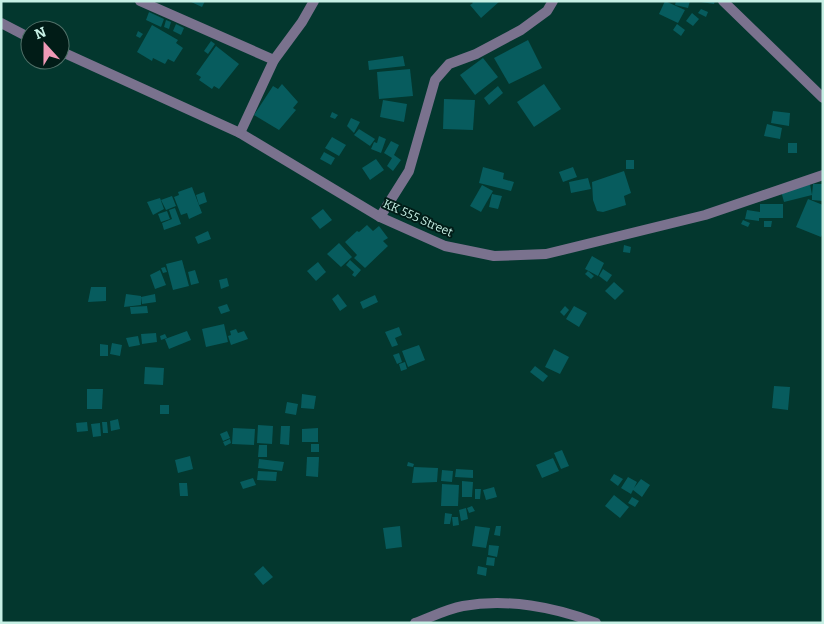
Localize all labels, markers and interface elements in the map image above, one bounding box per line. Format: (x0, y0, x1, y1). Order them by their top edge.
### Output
north arrow (20, 20, 70, 70)
text: N (32, 23, 49, 43)
street label: KK 555 Street (381, 196, 455, 240)

